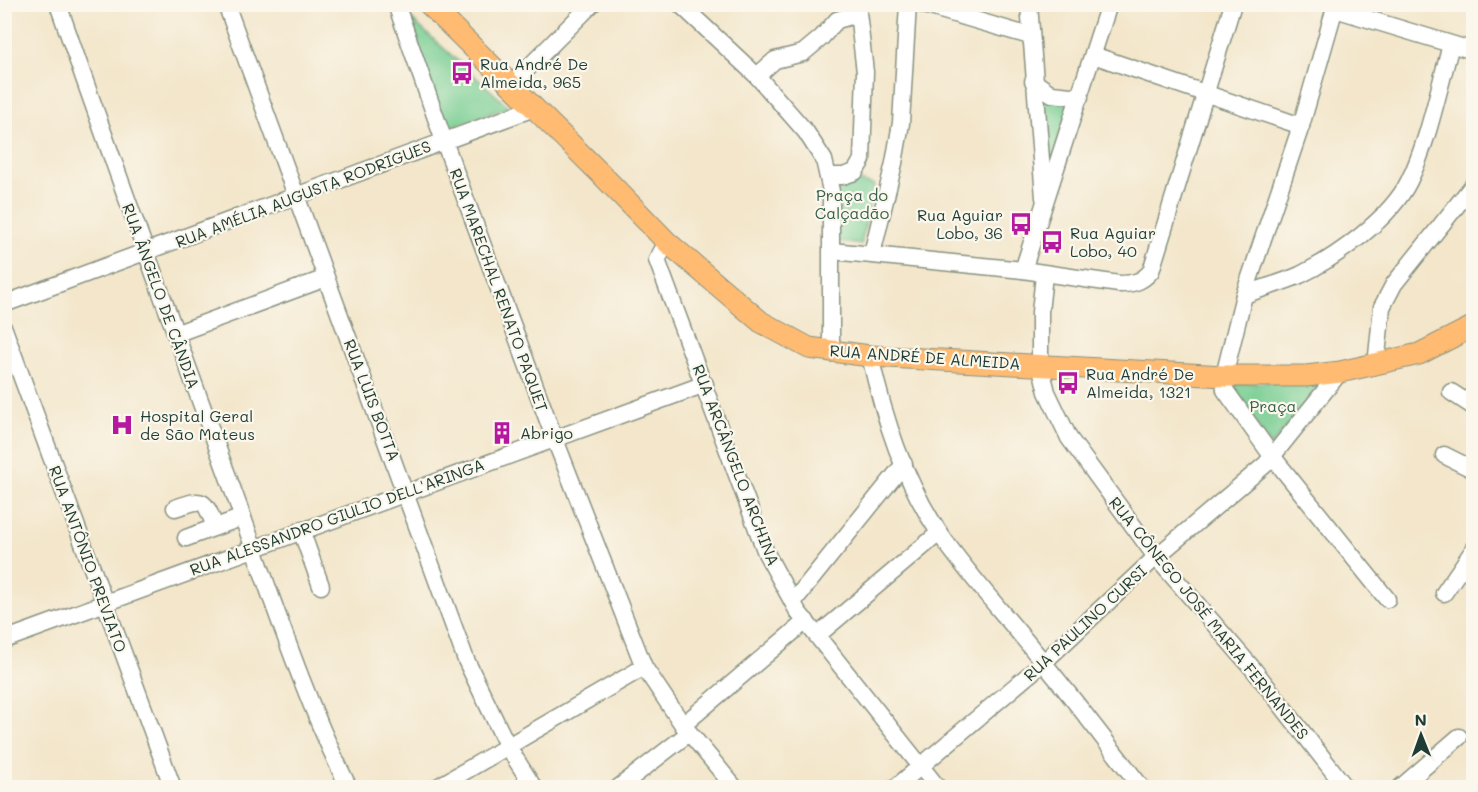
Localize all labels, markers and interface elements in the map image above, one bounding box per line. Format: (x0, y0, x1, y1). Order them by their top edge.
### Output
place label: Rua André De Almeida, 965 (480, 53, 588, 92)
bus stop icon: Rua André De Almeida, 965 (449, 60, 475, 86)
street label: RUA AMÉLIA AUGUSTA RODRIGUES (172, 135, 434, 252)
street label: RUA MARECHAL RENATO PAQUET (446, 165, 553, 415)
park label: Praça do Calçadão (815, 184, 889, 223)
street label: RUA ÂNGELO DE CÂNDIA (118, 200, 205, 391)
place label: Rua Aguiar Lobo, 36 (917, 204, 1003, 243)
bus stop icon: Rua Aguiar Lobo, 36 (1008, 211, 1034, 237)
place label: Rua Aguiar Lobo, 40 (1070, 222, 1156, 261)
bus stop icon: Rua Aguiar Lobo, 40 (1039, 229, 1065, 255)
street label: RUA LUIS BOTTA (340, 336, 405, 464)
street label: RUA ANDRÉ DE ALMEIDA (829, 339, 1021, 374)
street label: RUA ARCÂNGELO ARCHINA (688, 361, 785, 568)
place label: Rua André De Almeida, 1321 (1086, 363, 1194, 402)
bus stop icon: Rua André De Almeida, 1321 (1055, 370, 1081, 396)
park label: Praça (1249, 395, 1297, 416)
place label: Hospital Geral de São Mateus (140, 405, 255, 444)
hospital icon: Hospital Geral de São Mateus (109, 412, 135, 438)
building icon: Abrigo (489, 420, 515, 446)
place label: Abrigo (520, 422, 573, 443)
street label: RUA ALESSANDRO GIULIO DELL'ARINGA (187, 453, 487, 580)
street label: RUA ANTÔNIO PREVIATO (45, 463, 132, 655)
street label: RUA CÔNEGO JOSÉ MARIA FERNANDES (1105, 492, 1314, 743)
street label: RUA PAULINO CURSI (1019, 560, 1151, 685)
north arrow (1391, 705, 1451, 765)
text: N (1414, 709, 1427, 730)

